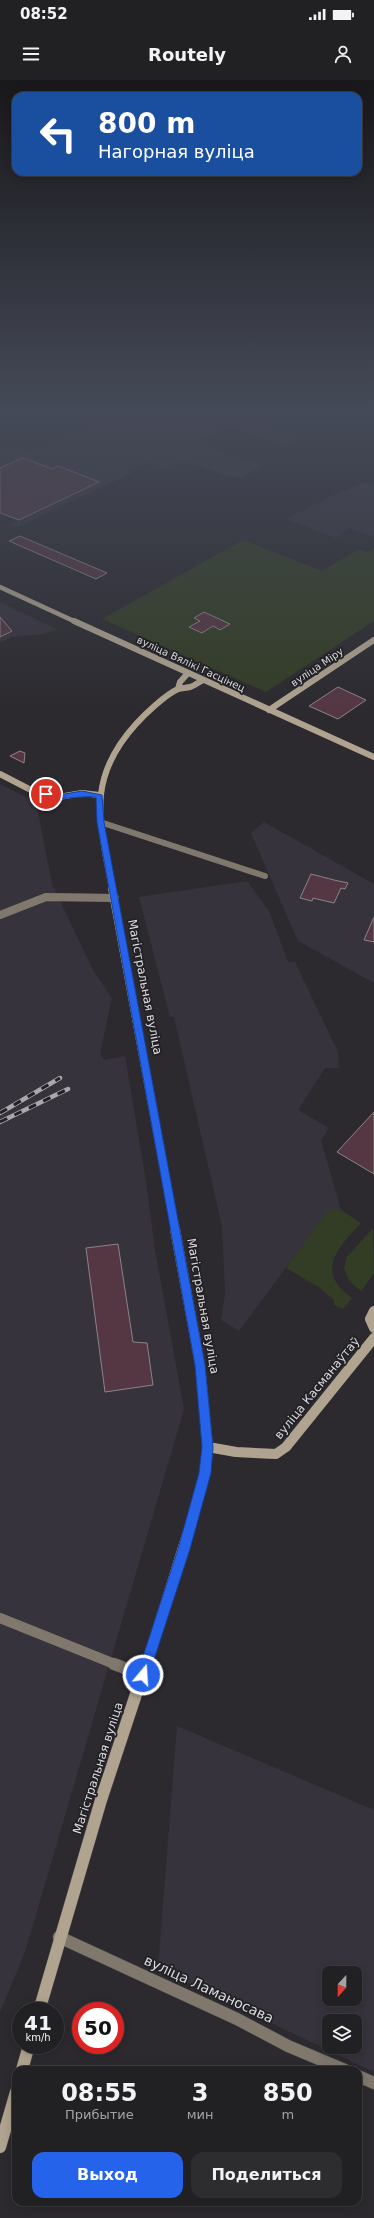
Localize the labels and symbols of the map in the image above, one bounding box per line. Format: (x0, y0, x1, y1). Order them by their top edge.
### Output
street label: вуліца Вялікі Гасцінец (135, 634, 247, 694)
street label: вуліца Міру (289, 645, 345, 689)
pin (29, 777, 63, 811)
street label: Магістральная вуліца (125, 918, 165, 1056)
street label: Магістральная вуліца (184, 1237, 222, 1375)
street label: вуліца Касманаўтаў (272, 1334, 362, 1442)
position arrow (122, 1654, 164, 1696)
street label: Магістральная вуліца (70, 1700, 126, 1836)
street label: вуліца Ламаносава (142, 1952, 276, 2026)
north arrow (322, 1966, 362, 2006)
speed limit sign: 50 (72, 2002, 124, 2054)

